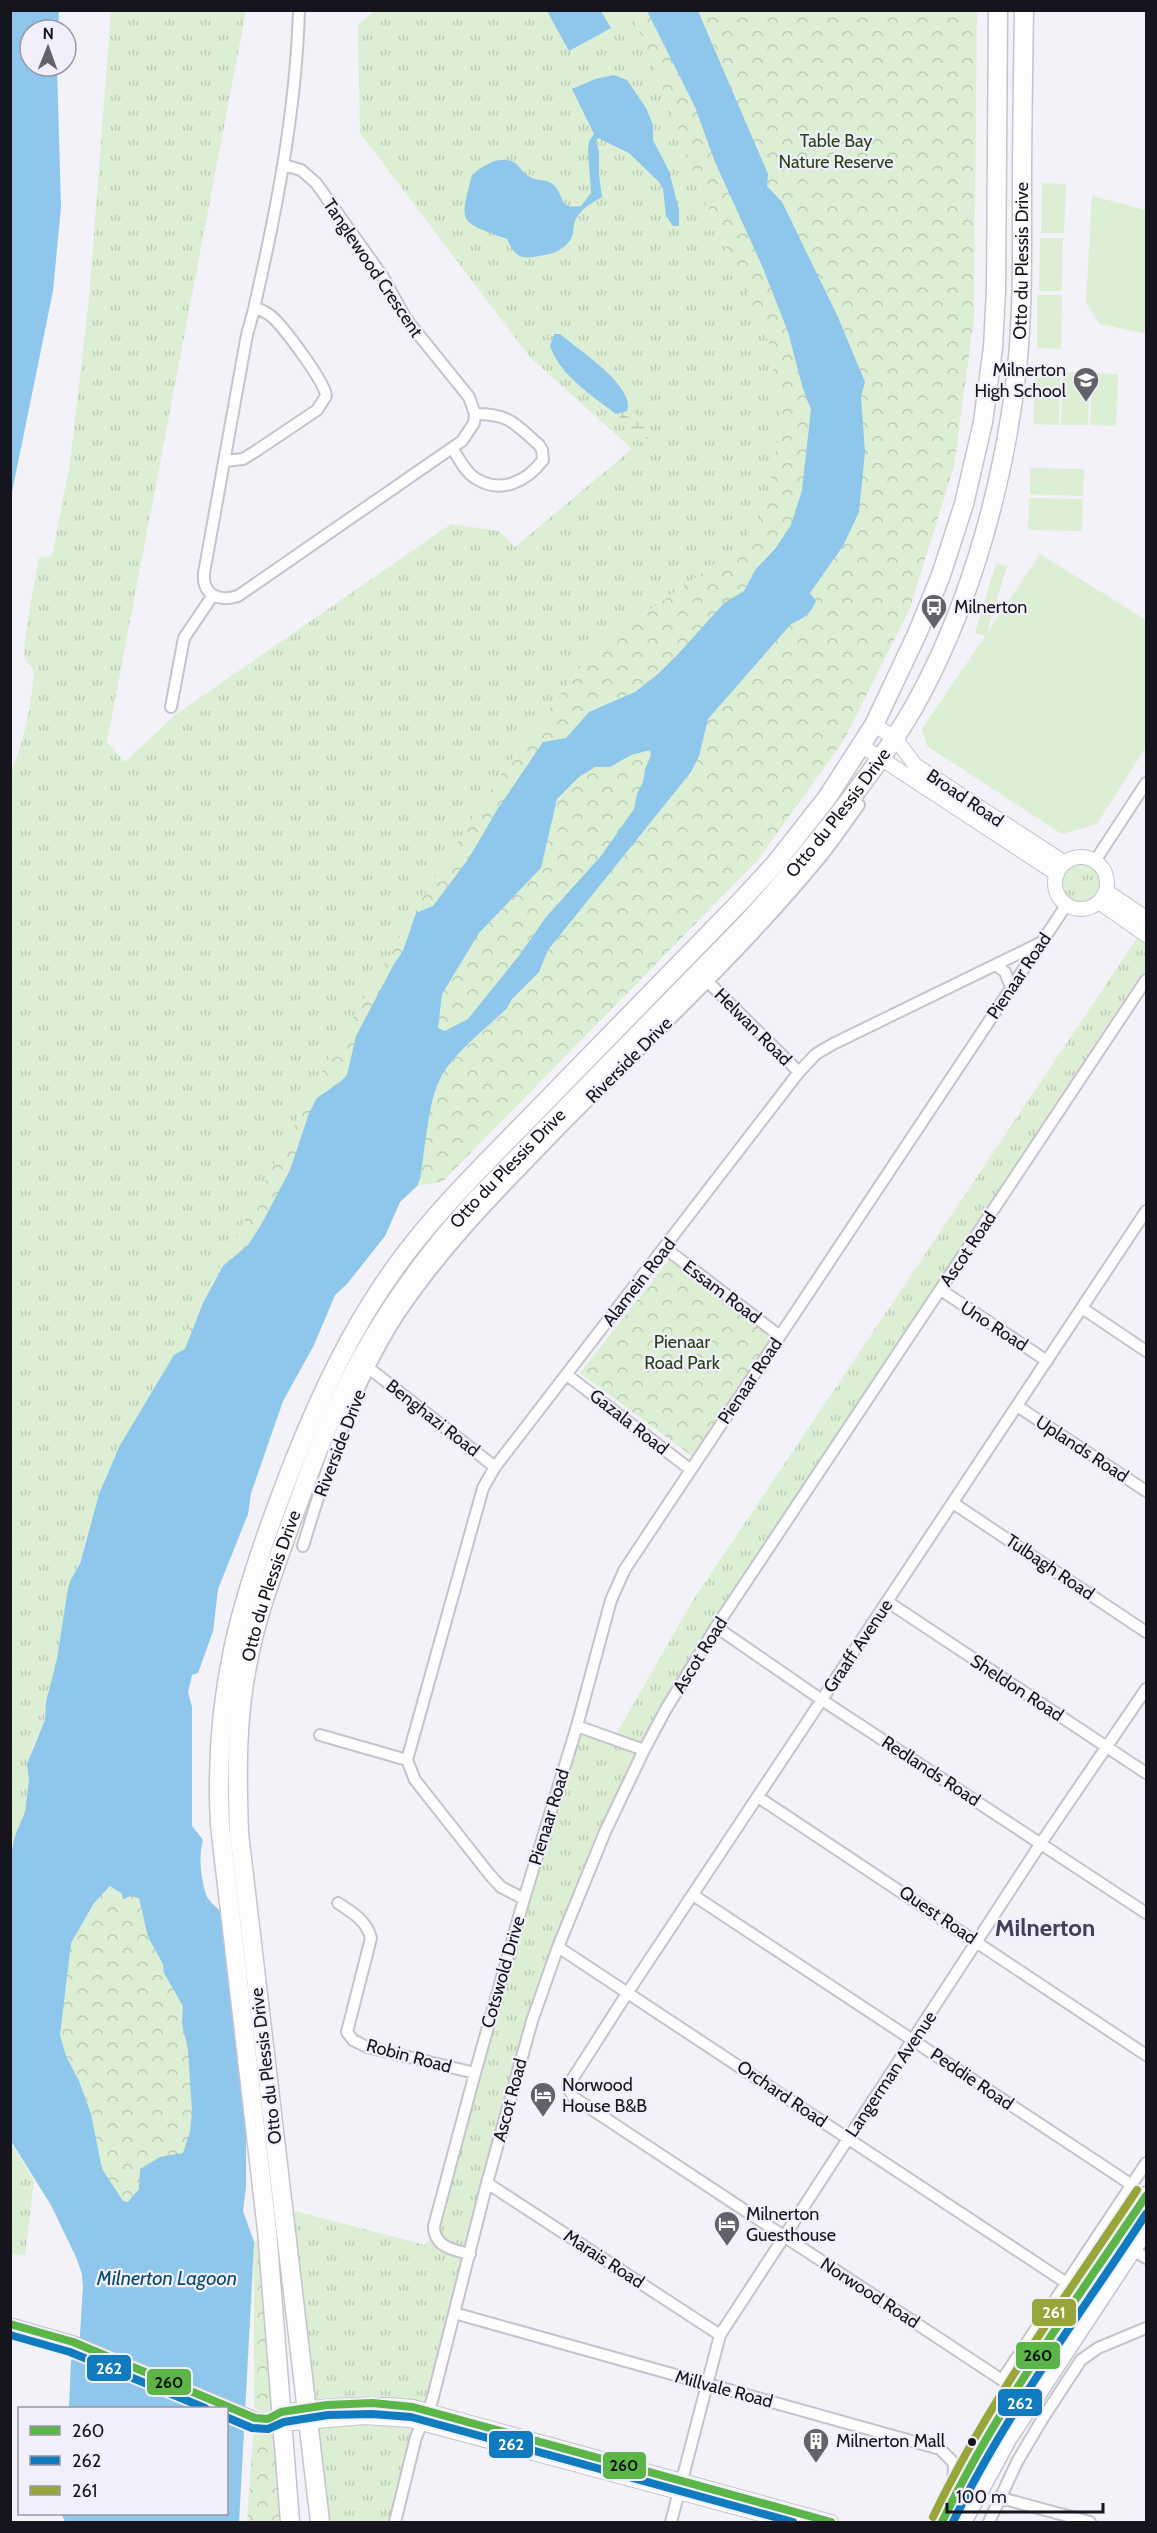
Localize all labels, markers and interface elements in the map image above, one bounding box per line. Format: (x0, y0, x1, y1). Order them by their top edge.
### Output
north arrow (18, 18, 78, 78)
text: N (42, 24, 54, 43)
park label: Table Bay Nature Reserve (778, 130, 894, 173)
street label: Otto du Plessis Drive (1008, 182, 1033, 340)
street label: Tanglewood Crescent (318, 194, 428, 342)
place label: Milnerton High School (974, 359, 1067, 402)
school or university icon: Milnerton High School (1071, 365, 1101, 403)
bus stop icon: Milnerton (919, 592, 949, 630)
place label: Milnerton (954, 596, 1027, 618)
street label: Otto du Plessis Drive (781, 744, 895, 882)
street label: Broad Road (922, 764, 1008, 832)
street label: Pienaar Road (982, 929, 1056, 1023)
street label: Helwan Road (710, 984, 796, 1070)
street label: Riverside Drive (581, 1012, 677, 1108)
street label: Otto du Plessis Drive (445, 1104, 570, 1233)
street label: Ascot Road (935, 1207, 1001, 1291)
street label: Alamein Road (598, 1234, 680, 1330)
street label: Essam Road (679, 1255, 765, 1329)
street label: Uno Road (956, 1296, 1032, 1356)
park label: Pienaar Road Park (644, 1331, 721, 1374)
street label: Pienaar Road (713, 1334, 787, 1428)
street label: Benghazi Road (382, 1375, 484, 1461)
street label: Gazala Road (585, 1384, 673, 1460)
street label: Riverside Drive (309, 1386, 371, 1500)
street label: Uplands Road (1031, 1411, 1133, 1487)
street label: Otto du Plessis Drive (237, 1507, 306, 1663)
street label: Tulbagh Road (1002, 1529, 1098, 1605)
street label: Graaff Avenue (819, 1595, 897, 1697)
street label: Ascot Road (668, 1613, 732, 1697)
street label: Sheldon Road (966, 1650, 1068, 1726)
street label: Redlands Road (878, 1731, 984, 1811)
street label: Pienaar Road (524, 1766, 574, 1868)
street label: Quest Road (895, 1881, 981, 1949)
street label: Cotswold Drive (476, 1913, 530, 2031)
district label: Milnerton (995, 1913, 1095, 1942)
street label: Otto du Plessis Drive (245, 1986, 287, 2146)
street label: Langerman Avenue (841, 2007, 941, 2141)
street label: Robin Road (364, 2034, 454, 2078)
street label: Peddie Road (926, 2043, 1018, 2115)
street label: Ascot Road (488, 2056, 532, 2144)
street label: Orchard Road (733, 2056, 831, 2132)
place label: Norwood House B&B (562, 2074, 647, 2117)
hotel icon: Norwood House B&B (528, 2080, 558, 2118)
place label: Milnerton Guesthouse (746, 2203, 836, 2246)
hotel icon: Milnerton Guesthouse (712, 2209, 742, 2247)
street label: Marais Road (560, 2225, 648, 2293)
street label: Norwood Road (816, 2253, 924, 2333)
water label: Milnerton Lagoon (96, 2266, 237, 2290)
line badge: 261 (1031, 2298, 1077, 2327)
text: 261 (1042, 2303, 1066, 2322)
line badge: 260 (1015, 2341, 1061, 2370)
text: 260 (1024, 2346, 1052, 2365)
line badge: 262 (86, 2354, 132, 2382)
text: 262 (96, 2359, 122, 2378)
street label: Millvale Road (673, 2365, 775, 2413)
line badge: 260 (146, 2368, 192, 2396)
text: 260 (155, 2373, 183, 2392)
line badge: 262 (997, 2388, 1043, 2417)
text: 262 (1007, 2394, 1033, 2413)
legend (18, 2407, 228, 2515)
text: 260 (72, 2420, 104, 2442)
building icon: Milnerton Mall (801, 2426, 831, 2464)
line badge: 262 (488, 2430, 534, 2459)
place label: Milnerton Mall (836, 2430, 946, 2452)
text: 262 (498, 2435, 524, 2454)
unlabelled marker (966, 2436, 978, 2448)
text: 262 (72, 2450, 101, 2472)
line badge: 260 (602, 2451, 647, 2480)
text: 260 (610, 2456, 638, 2475)
scale bar (947, 2476, 1103, 2514)
text: 261 (72, 2480, 97, 2502)
text: 100 m (956, 2486, 1007, 2508)

